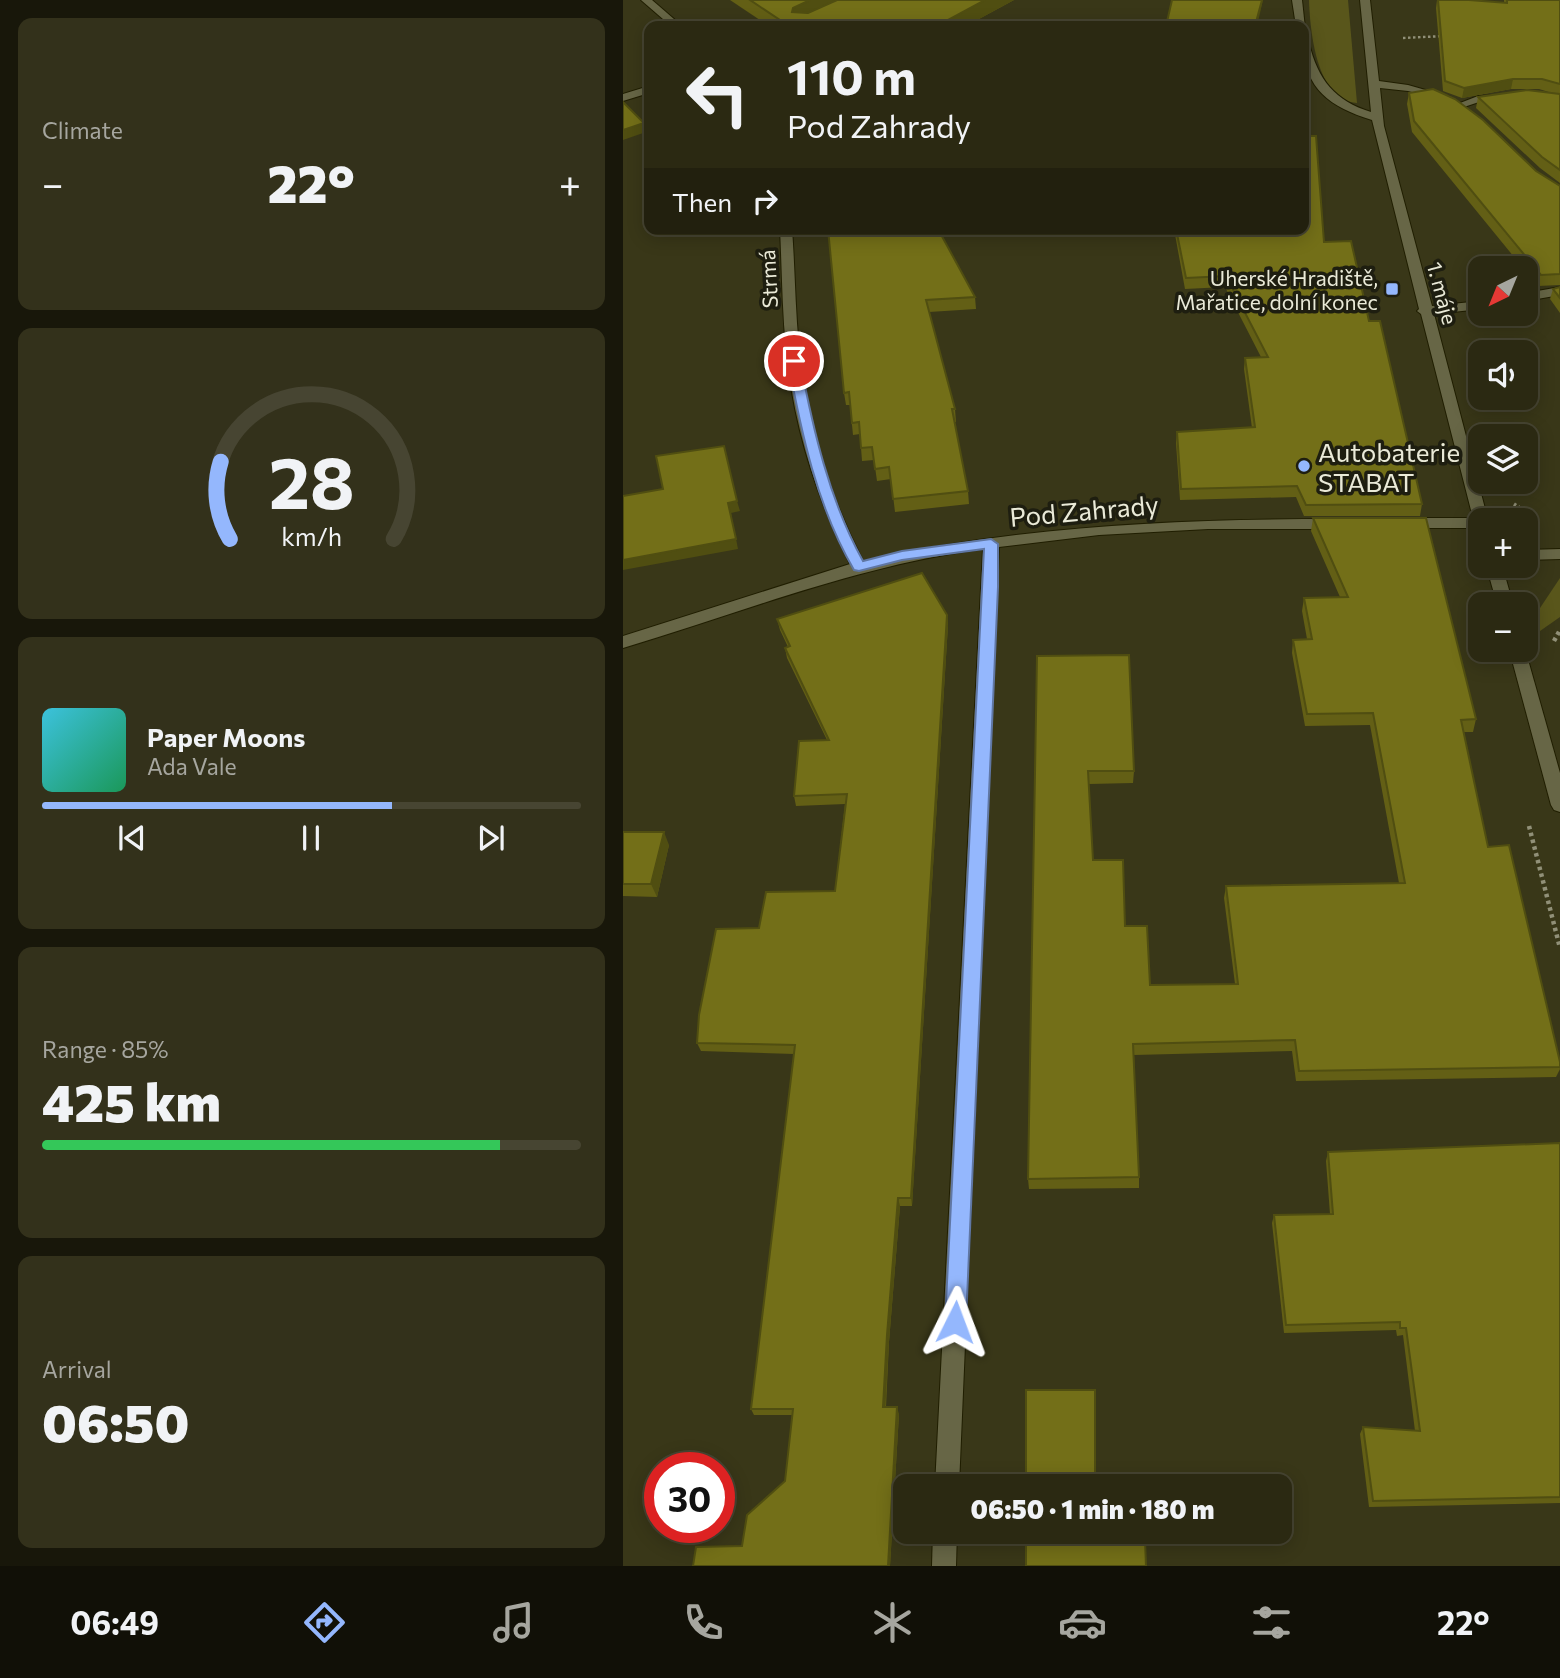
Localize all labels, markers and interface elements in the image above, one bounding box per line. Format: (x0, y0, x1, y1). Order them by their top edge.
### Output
text: 110 m (787, 45, 916, 105)
icon: left (672, 49, 763, 140)
text: Pod Zahrady (787, 105, 971, 145)
text: Climate (42, 116, 123, 144)
text: 22° (267, 150, 355, 214)
text: − (42, 159, 64, 206)
text: + (559, 159, 581, 206)
icon: right (746, 182, 784, 220)
text: Then (672, 186, 732, 217)
street label: Strmá (754, 249, 782, 309)
north arrow (1468, 256, 1538, 326)
map controls (1468, 256, 1538, 662)
street label: 1. máje (1423, 259, 1463, 327)
place label: Uherské Hradiště, Mařatice, dolní konec (1175, 265, 1378, 314)
marker: Uherské Hradiště, Mařatice, dolní konec (1384, 281, 1400, 297)
pin (764, 331, 824, 391)
button: sound (1468, 340, 1538, 410)
icon: arrive (775, 342, 813, 380)
button: layers (1468, 424, 1538, 494)
text: 28 (269, 436, 355, 525)
place label: Autobaterie STABAT (1318, 436, 1460, 497)
marker: Autobaterie STABAT (1296, 458, 1312, 474)
street label: Pod Zahrady (1008, 488, 1160, 532)
button: + (1468, 508, 1538, 578)
text: km/h (281, 521, 342, 551)
button: − (1468, 592, 1538, 662)
text: Paper Moons (147, 721, 305, 752)
text: Ada Vale (147, 752, 237, 780)
icon: previous (113, 819, 151, 857)
icon: pause (292, 819, 330, 857)
icon: next (472, 819, 510, 857)
text: Range · 85% (42, 1035, 169, 1063)
text: 425 km (42, 1069, 221, 1133)
position arrow (918, 1285, 992, 1359)
text: Arrival (42, 1355, 112, 1383)
text: 06:50 (42, 1389, 189, 1453)
speed limit sign: 30 (644, 1452, 735, 1543)
text: 06:50 · 1 min · 180 m (971, 1493, 1214, 1524)
icon: directions (300, 1598, 349, 1647)
icon: music (489, 1598, 538, 1647)
icon: phone (679, 1598, 728, 1647)
icon: climate (868, 1598, 917, 1647)
icon: car (1058, 1598, 1107, 1647)
icon: filters (1247, 1598, 1296, 1647)
text: 06:49 (70, 1602, 159, 1642)
text: 22° (1437, 1602, 1490, 1642)

